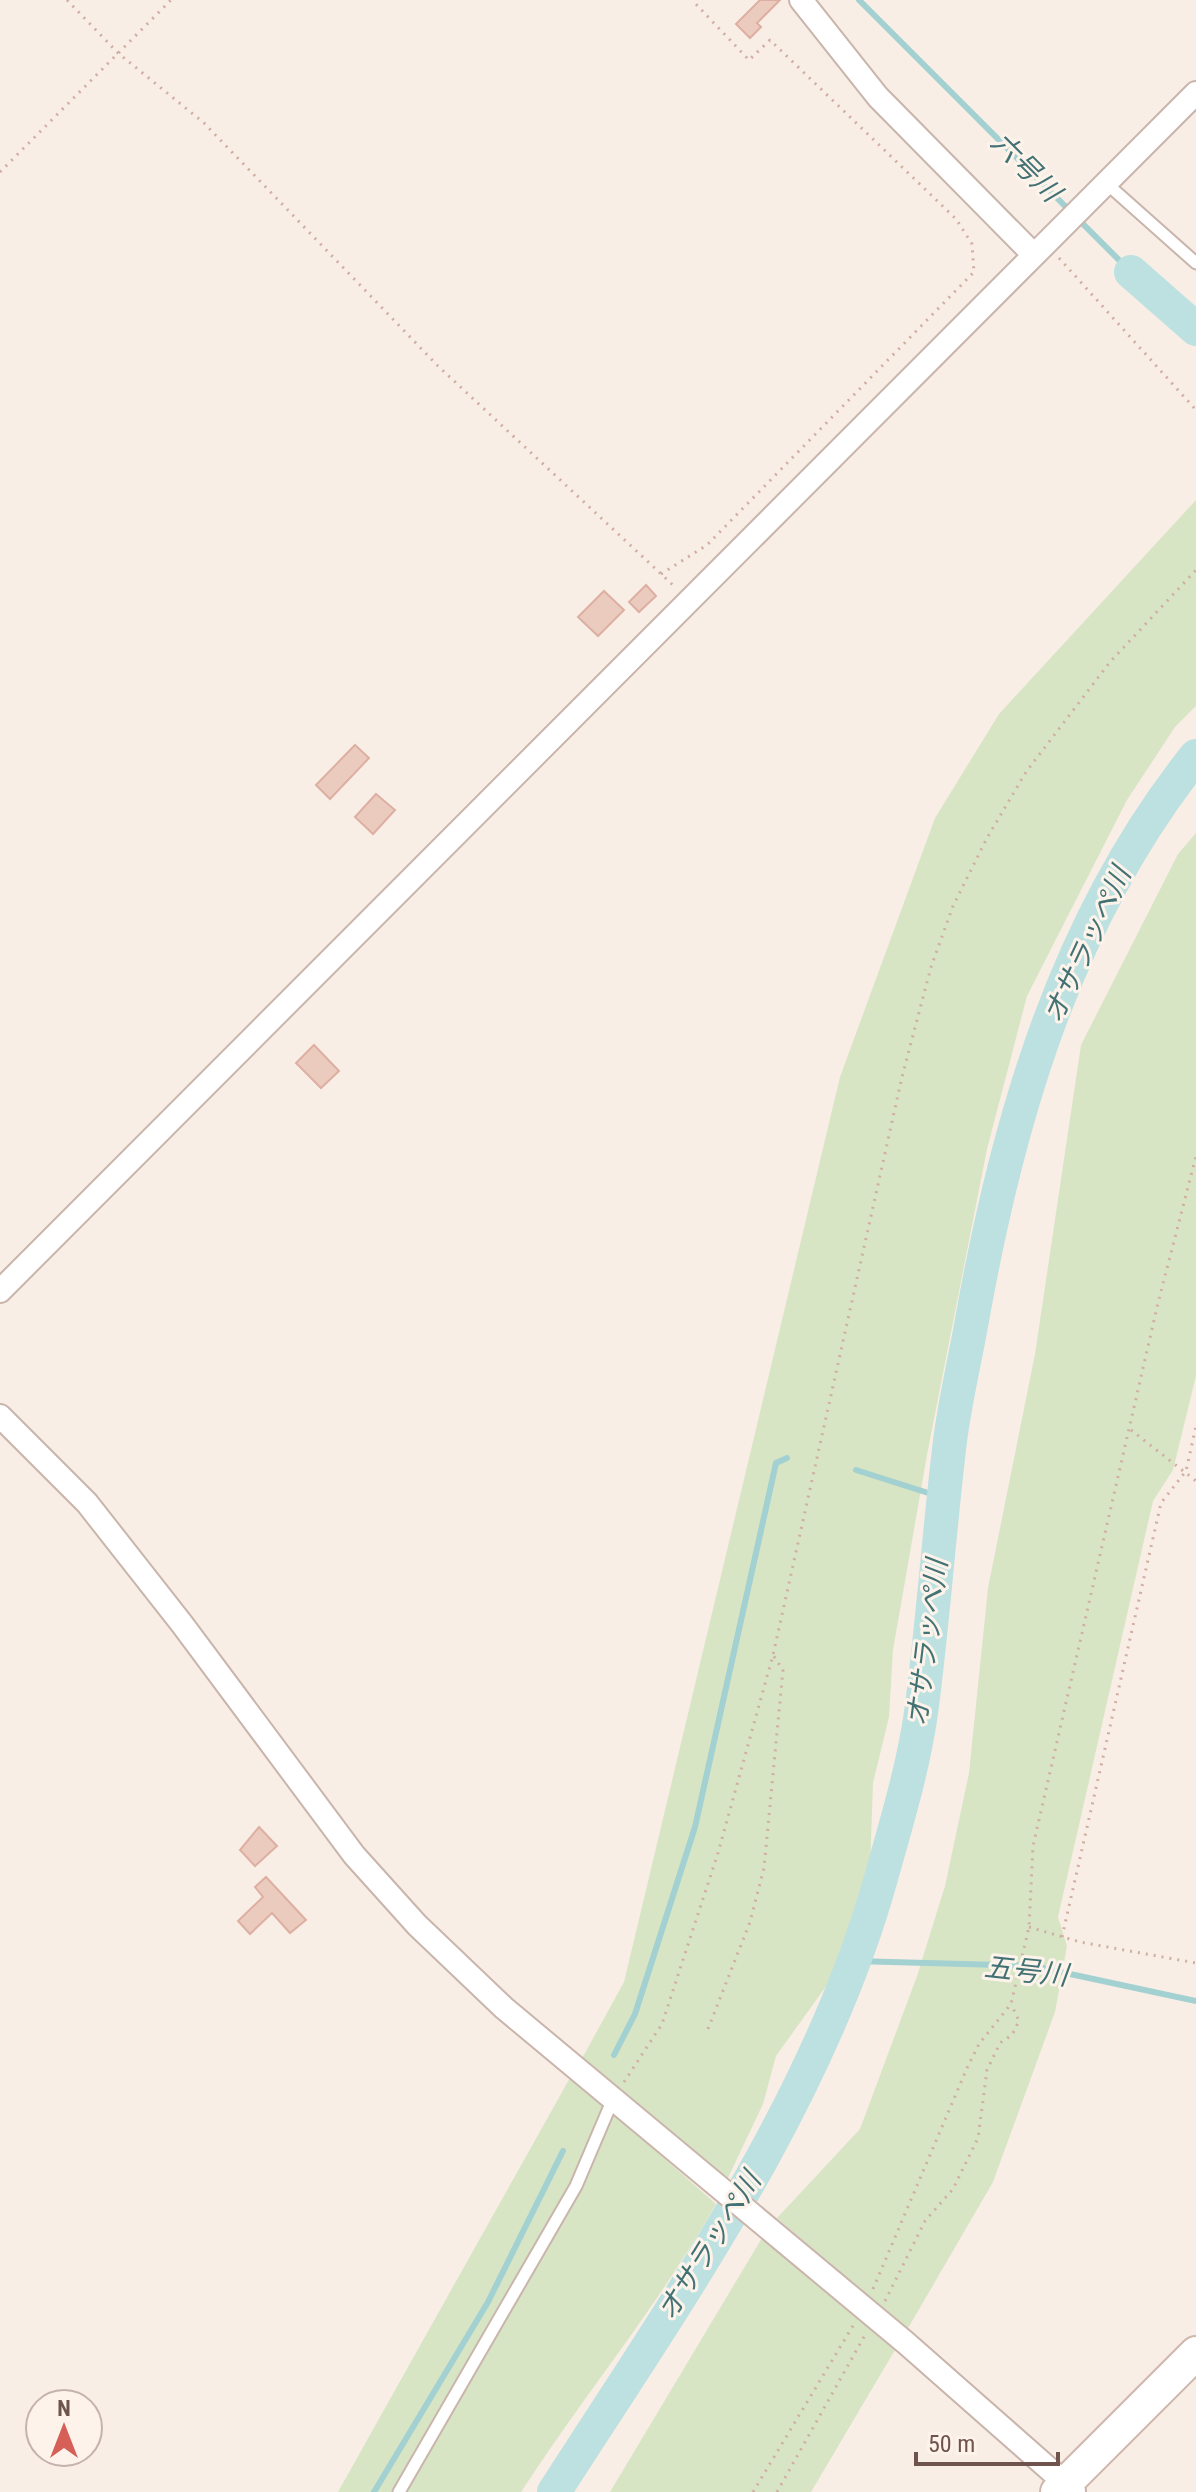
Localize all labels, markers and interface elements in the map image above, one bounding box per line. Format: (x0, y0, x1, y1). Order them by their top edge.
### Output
water label: 六号川 (985, 126, 1069, 210)
water label: オサラッペ川 (1037, 859, 1139, 1028)
water label: オサラッペ川 (900, 1555, 954, 1728)
water label: 五号川 (982, 1950, 1072, 1992)
water label: オサラッペ川 (650, 2163, 769, 2326)
north arrow (24, 2388, 104, 2468)
text: N (57, 2396, 71, 2421)
scale bar (916, 2416, 1058, 2466)
text: 50 m (928, 2430, 975, 2458)

